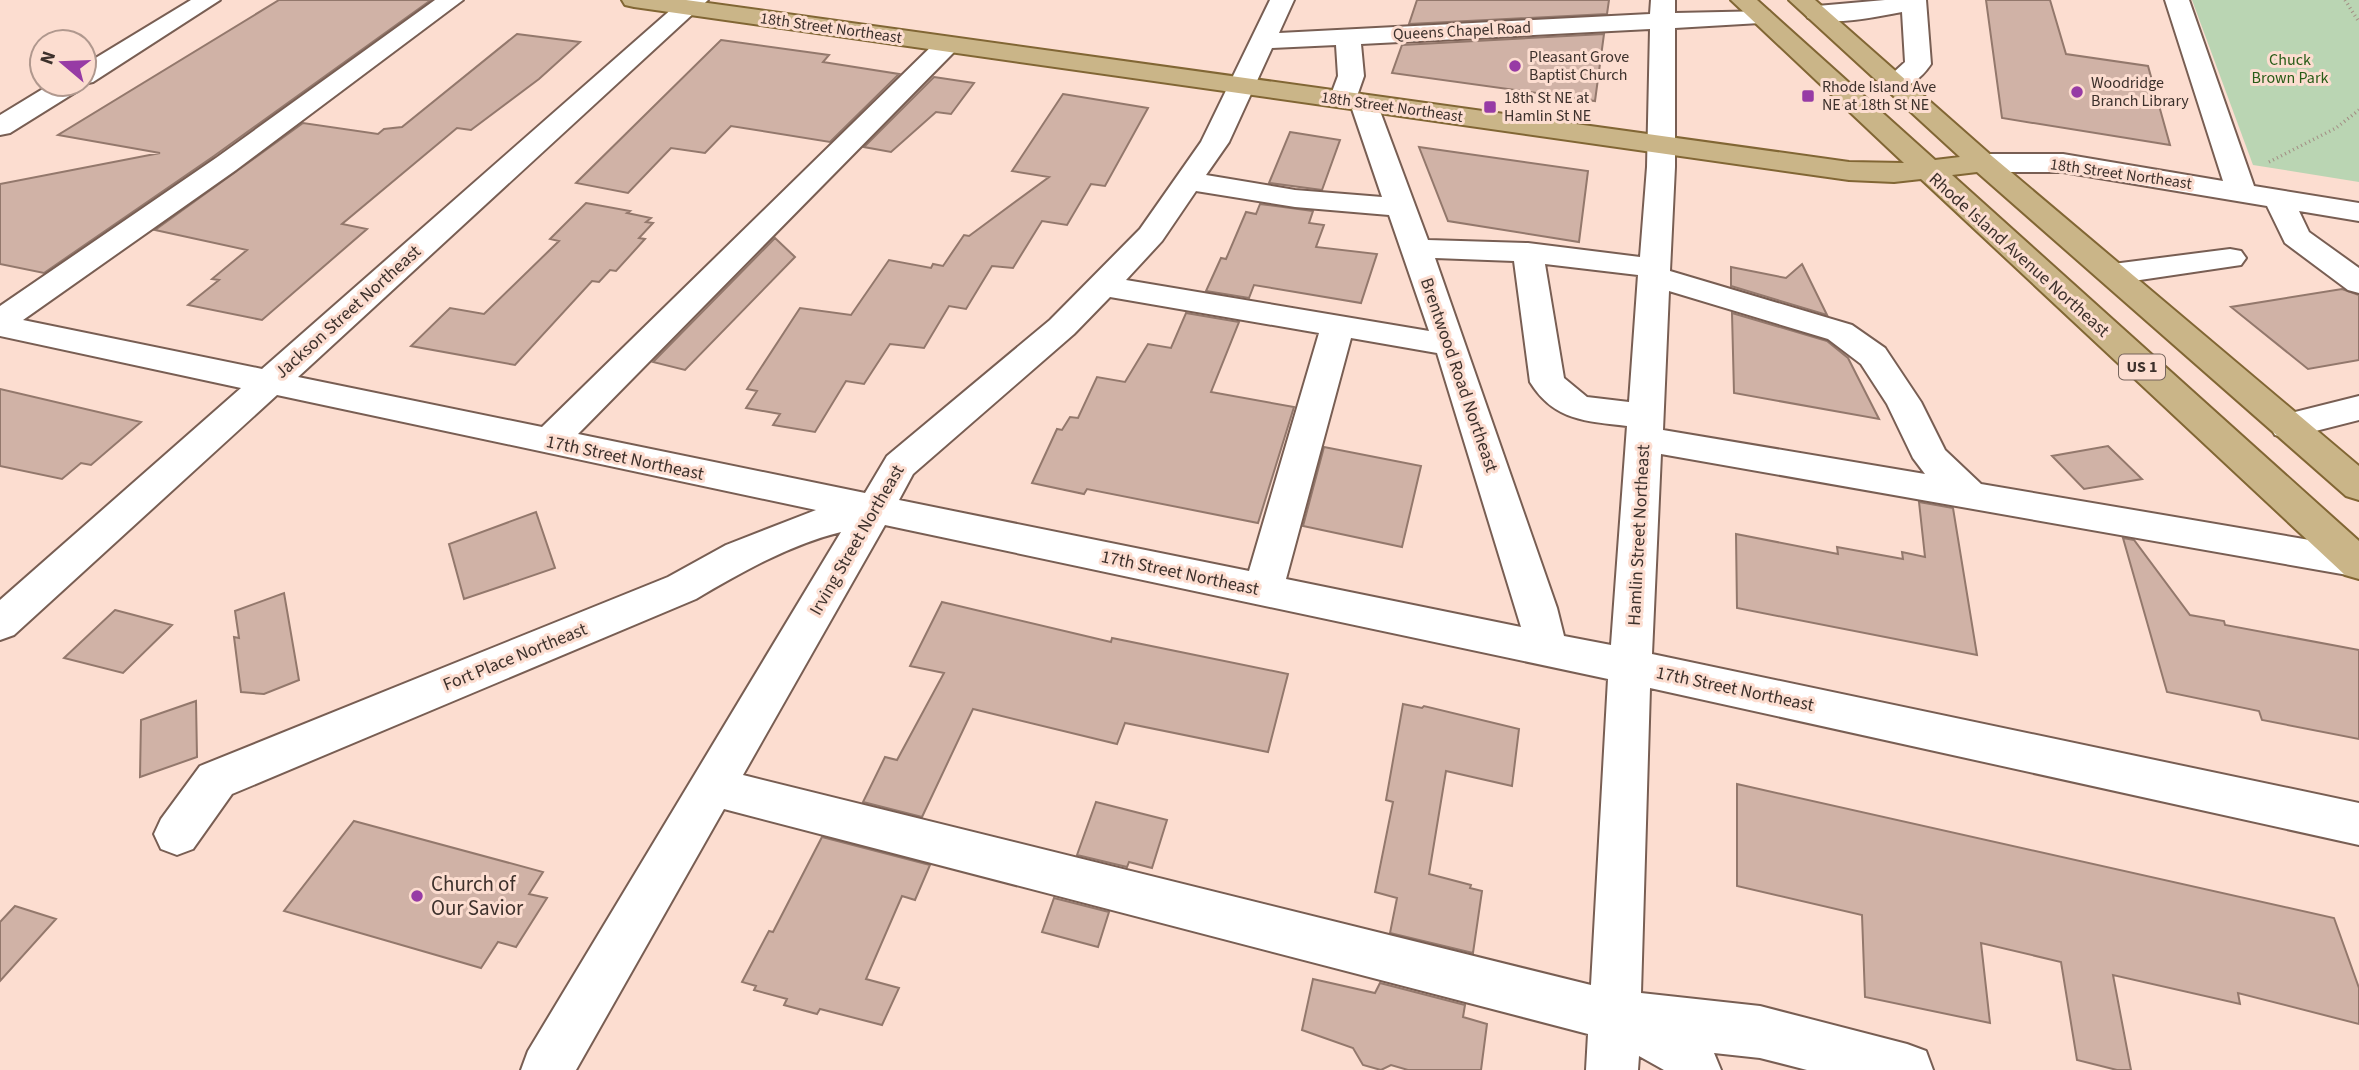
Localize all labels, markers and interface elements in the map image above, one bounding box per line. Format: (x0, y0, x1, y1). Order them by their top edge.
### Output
street label: 18th Street Northeast (759, 7, 904, 49)
street label: Queens Chapel Road (1392, 16, 1532, 46)
north arrow (28, 28, 98, 98)
place label: Pleasant Grove Baptist Church (1529, 46, 1629, 86)
text: N (34, 48, 63, 68)
park label: Chuck Brown Park (2252, 49, 2328, 89)
marker: Pleasant Grove Baptist Church (1507, 58, 1523, 74)
place label: Woodridge Branch Library (2091, 72, 2189, 112)
place label: Rhode Island Ave NE at 18th St NE (1822, 76, 1936, 116)
marker: Woodridge Branch Library (2069, 84, 2085, 100)
street label: 18th Street Northeast (1320, 86, 1465, 128)
place label: 18th St NE at Hamlin St NE (1504, 87, 1591, 127)
marker: Rhode Island Ave NE at 18th St NE (1800, 88, 1816, 104)
marker: 18th St NE at Hamlin St NE (1482, 99, 1498, 115)
street label: 18th Street Northeast (2049, 153, 2194, 195)
street label: Rhode Island Avenue Northeast (1923, 167, 2115, 343)
street label: Jackson Street Northeast (269, 240, 427, 384)
street label: Brentwood Road Northeast (1414, 274, 1504, 476)
road number: US 1 (2119, 354, 2165, 380)
street label: 17th Street Northeast (544, 429, 706, 487)
street label: Hamlin Street Northeast (1622, 444, 1656, 626)
street label: Irving Street Northeast (804, 460, 910, 620)
street label: 17th Street Northeast (1099, 544, 1261, 602)
street label: Fort Place Northeast (439, 617, 591, 697)
street label: 17th Street Northeast (1654, 660, 1816, 718)
place label: Church of Our Savior (431, 869, 524, 923)
marker: Church of Our Savior (409, 888, 425, 904)

